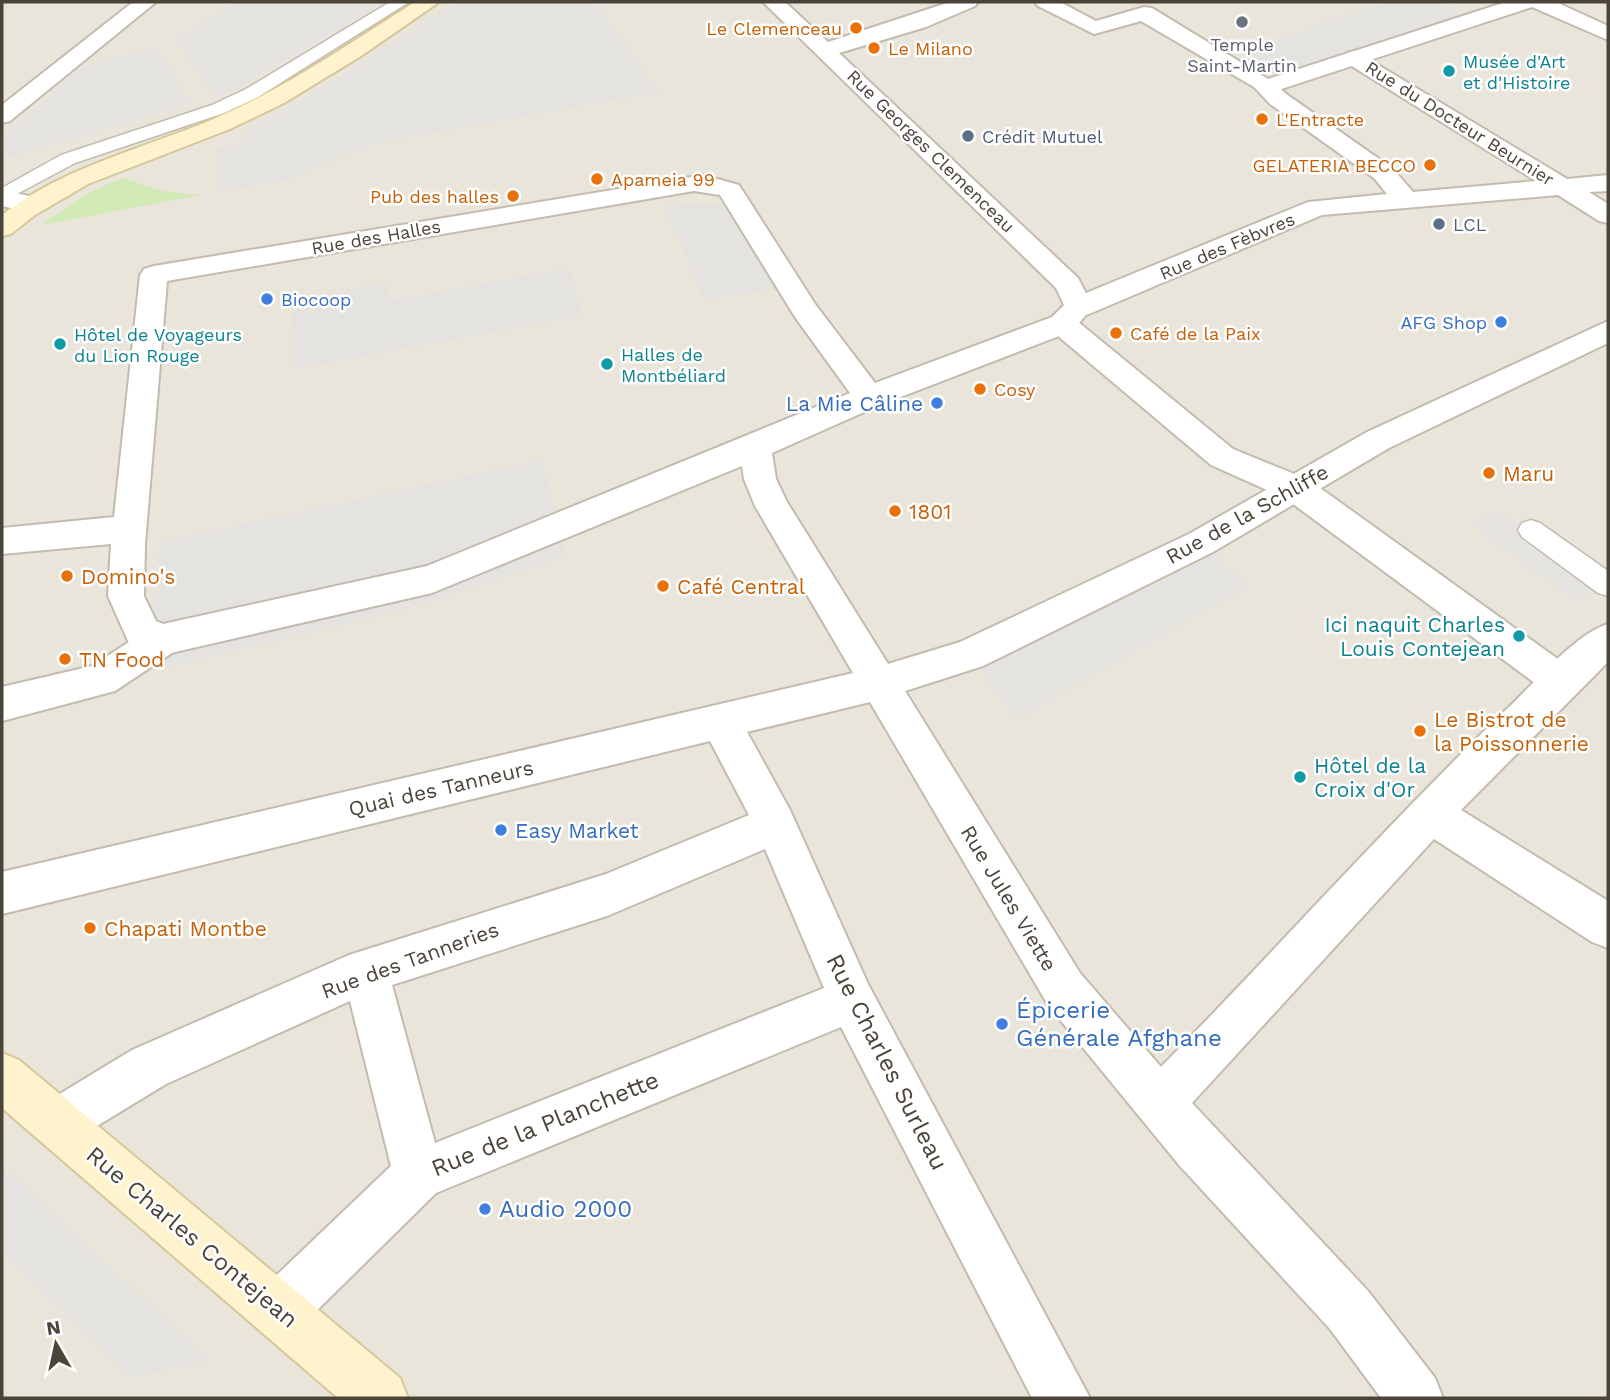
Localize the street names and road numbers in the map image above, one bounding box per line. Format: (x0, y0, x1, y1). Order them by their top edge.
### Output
street label: Rue du Docteur Beurnier (1362, 56, 1558, 190)
street label: Rue Georges Clemenceau (843, 65, 1019, 237)
street label: Rue des Fèbvres (1156, 208, 1298, 284)
street label: Rue des Halles (310, 215, 442, 259)
street label: Rue de la Schliffe (1161, 459, 1333, 569)
street label: Quai des Tanneurs (346, 755, 536, 821)
street label: Rue Jules Viette (956, 821, 1062, 975)
street label: Rue des Tanneries (318, 916, 502, 1004)
street label: Rue Charles Surleau (820, 949, 954, 1175)
street label: Rue de la Planchette (427, 1066, 663, 1182)
street label: Rue Charles Contejean (81, 1140, 303, 1334)

